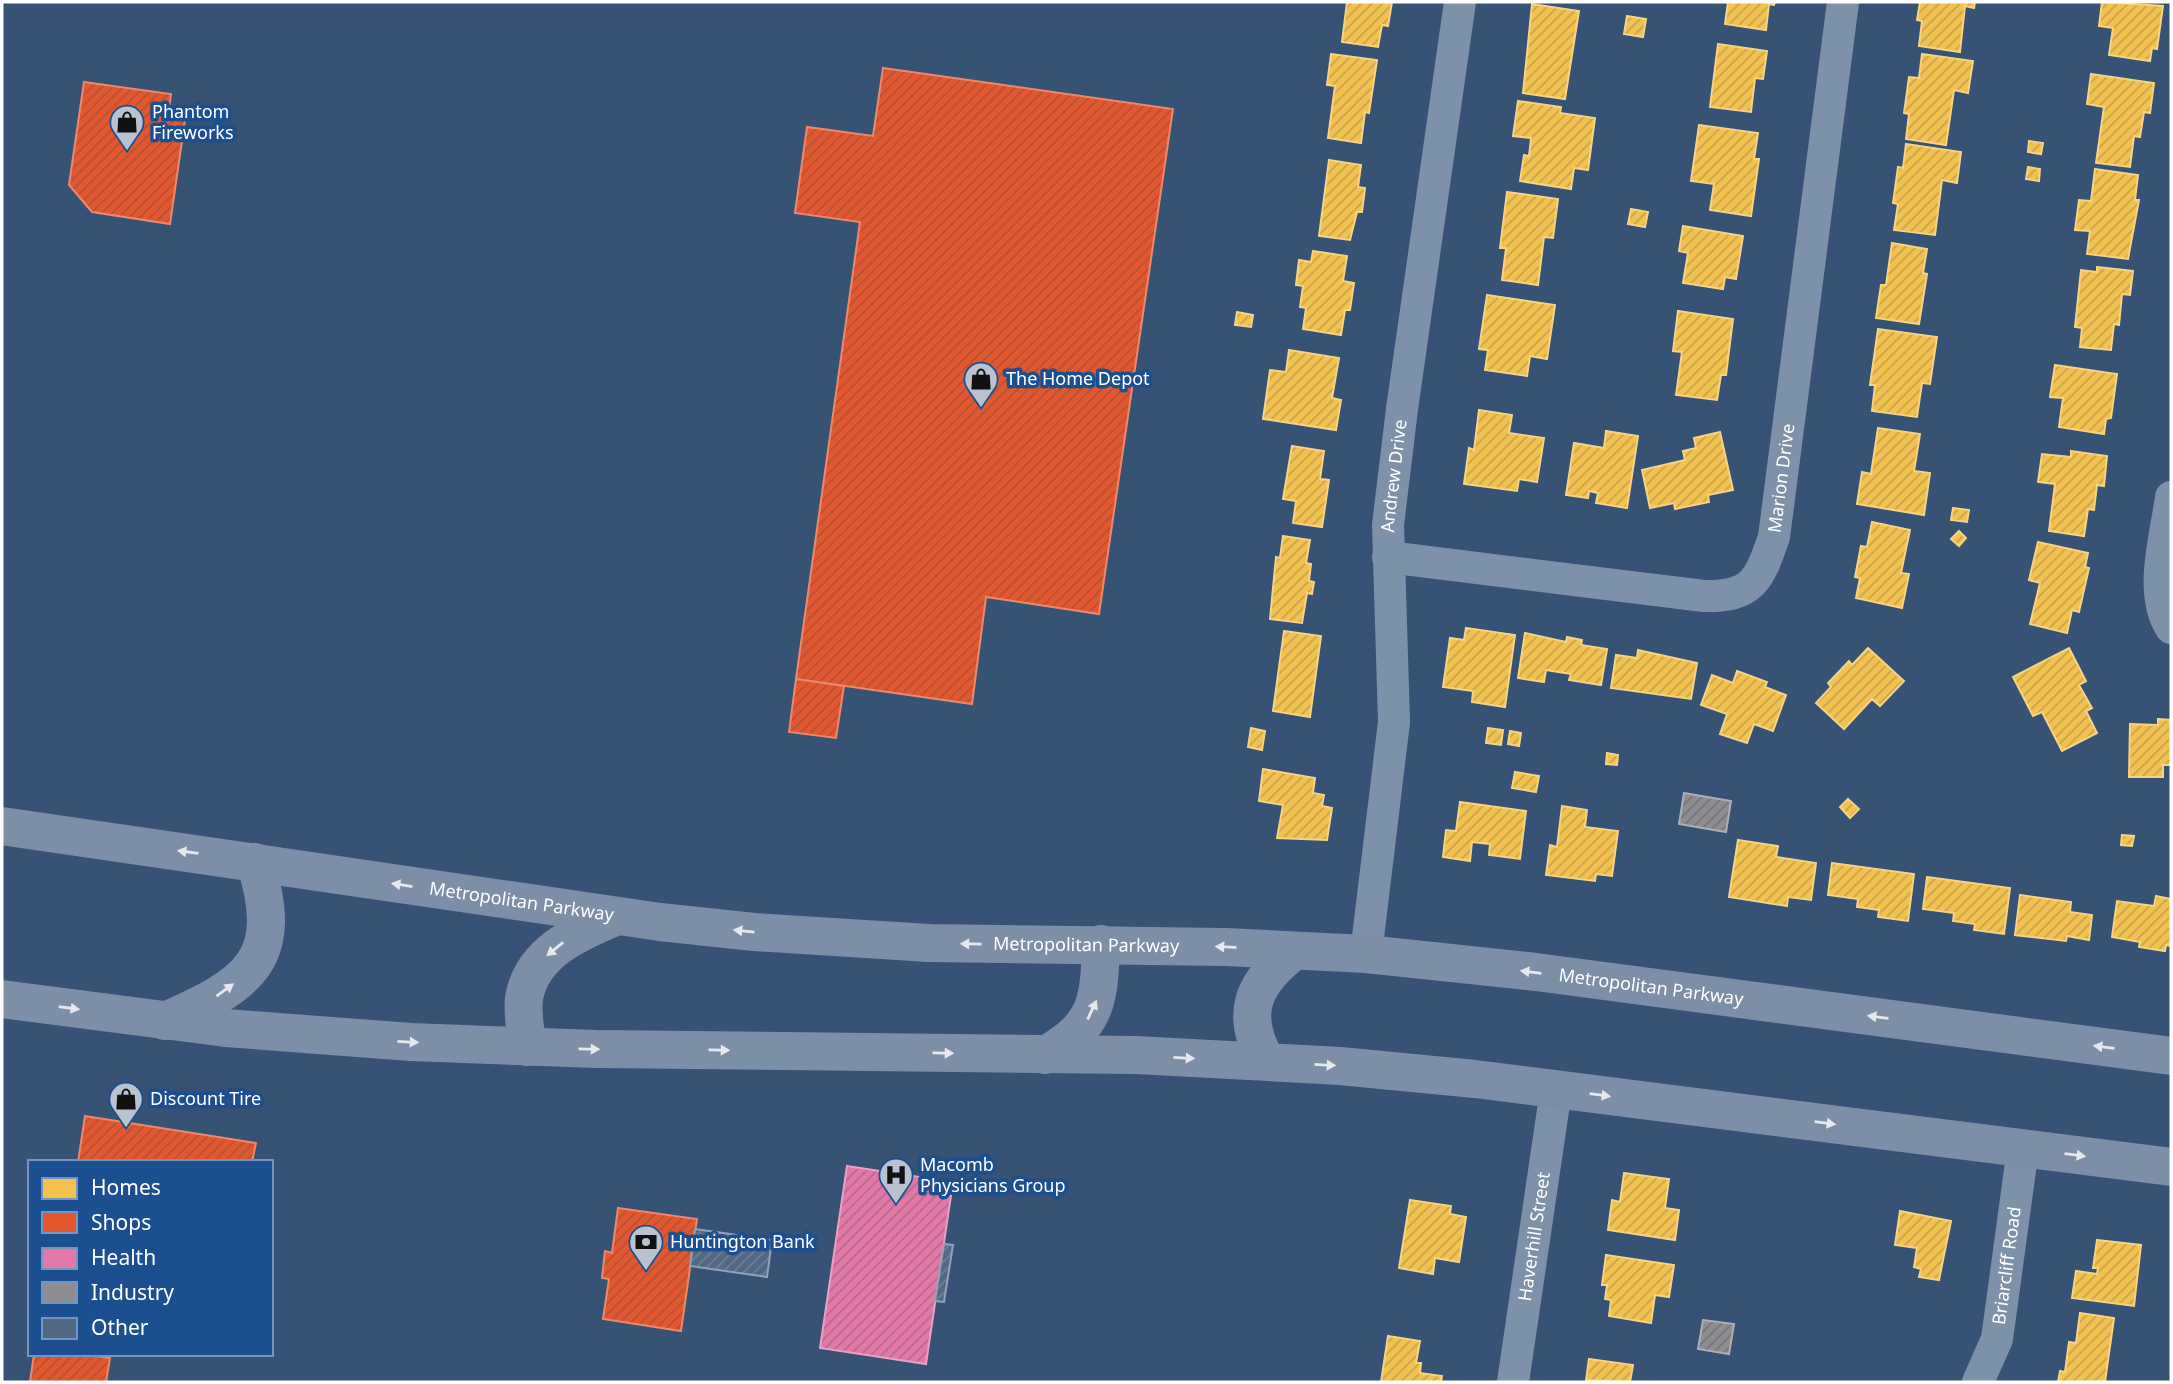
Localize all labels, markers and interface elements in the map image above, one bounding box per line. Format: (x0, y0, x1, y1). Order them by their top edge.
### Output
place label: Phantom Fireworks (152, 99, 234, 144)
shop icon: Phantom Fireworks (108, 103, 146, 152)
shop icon: The Home Depot (962, 360, 1000, 409)
place label: The Home Depot (1006, 366, 1150, 390)
street label: Andrew Drive (1375, 418, 1412, 533)
street label: Marion Drive (1762, 422, 1800, 534)
one-way arrow (177, 846, 199, 857)
street label: Metropolitan Parkway (428, 875, 616, 926)
one-way arrow (391, 879, 413, 890)
one-way arrow (732, 925, 754, 936)
street label: Metropolitan Parkway (993, 931, 1180, 957)
one-way arrow (959, 938, 981, 949)
one-way arrow (546, 941, 563, 956)
one-way arrow (1215, 942, 1237, 953)
street label: Metropolitan Parkway (1557, 962, 1746, 1010)
one-way arrow (1520, 966, 1542, 977)
one-way arrow (216, 983, 234, 997)
one-way arrow (1086, 1000, 1098, 1020)
one-way arrow (59, 1003, 81, 1014)
one-way arrow (1867, 1012, 1889, 1023)
one-way arrow (397, 1037, 419, 1048)
one-way arrow (2092, 1041, 2114, 1052)
one-way arrow (578, 1043, 600, 1054)
one-way arrow (708, 1044, 730, 1056)
one-way arrow (933, 1047, 955, 1059)
one-way arrow (1174, 1052, 1196, 1063)
one-way arrow (1314, 1060, 1336, 1071)
shop icon: Discount Tire (107, 1080, 145, 1129)
place label: Discount Tire (150, 1086, 261, 1110)
one-way arrow (1589, 1090, 1611, 1101)
one-way arrow (1815, 1118, 1837, 1129)
one-way arrow (2065, 1149, 2087, 1160)
place label: Macomb Physicians Group (920, 1152, 1066, 1197)
hospital icon: Macomb Physicians Group (877, 1156, 915, 1205)
legend (28, 1160, 273, 1356)
street label: Haverhill Street (1512, 1170, 1555, 1303)
text: Homes (91, 1173, 161, 1201)
street label: Briarcliff Road (1986, 1205, 2026, 1326)
text: Shops (91, 1208, 151, 1236)
bank icon: Huntington Bank (627, 1223, 665, 1272)
place label: Huntington Bank (670, 1229, 815, 1253)
text: Health (91, 1243, 156, 1271)
text: Industry (91, 1278, 174, 1306)
text: Other (91, 1313, 149, 1341)

